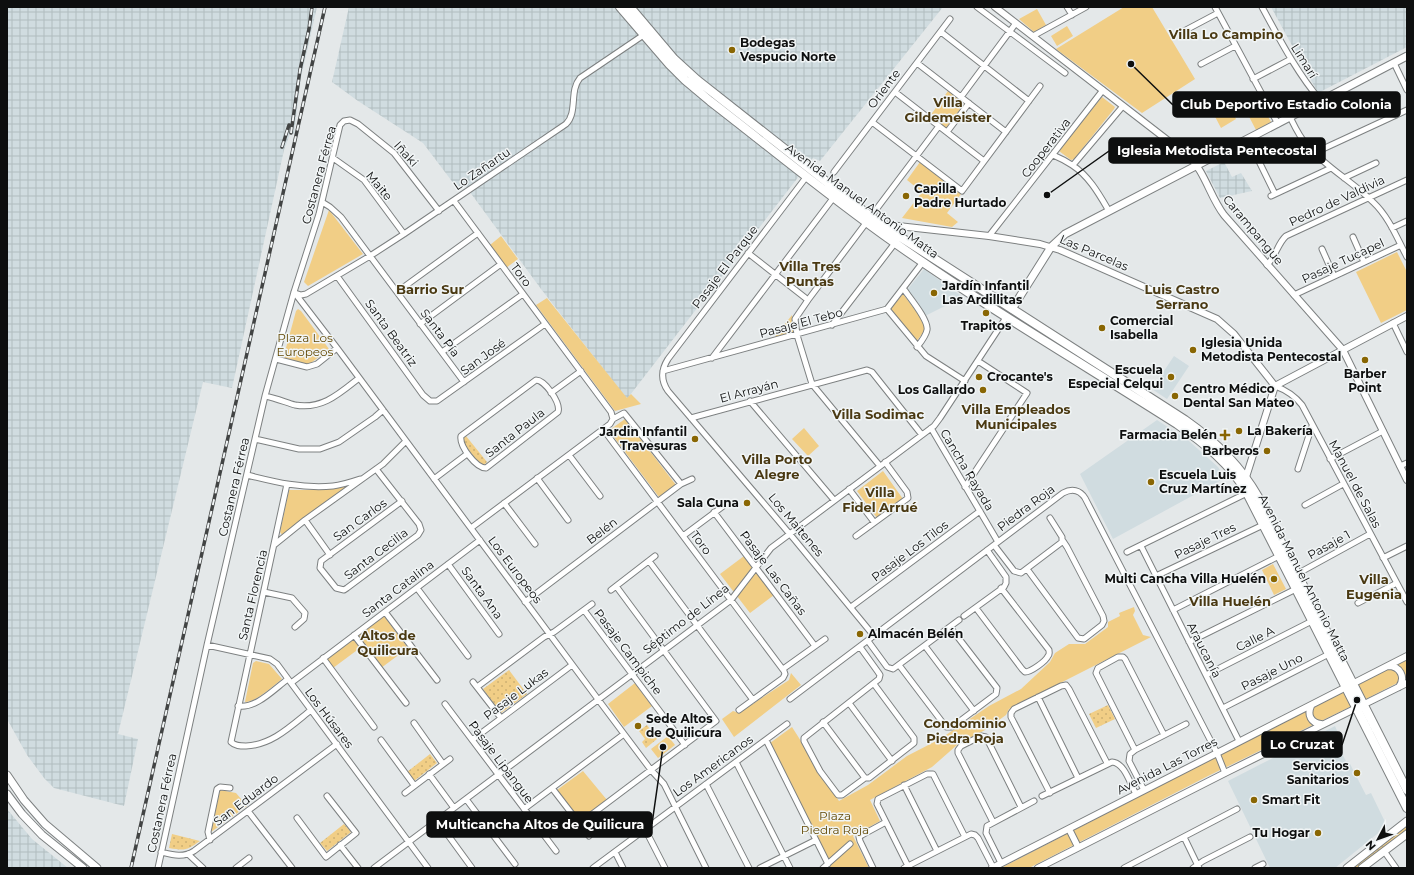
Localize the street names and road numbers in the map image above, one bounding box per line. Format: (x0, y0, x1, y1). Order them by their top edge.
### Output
street label: Limarí (1288, 41, 1321, 81)
street label: Oriente (864, 66, 903, 111)
street label: Cooperativa (1018, 115, 1074, 180)
street label: Costanera Férrea (298, 124, 339, 226)
street label: Iñaki (391, 138, 422, 170)
street label: Avenida Manuel Antonio Matta (783, 140, 942, 261)
street label: Lo Zañartu (450, 144, 513, 193)
street label: Maite (363, 168, 396, 203)
street label: Pedro de Valdivia (1287, 172, 1387, 229)
street label: Carampangue (1220, 192, 1287, 268)
street label: Pasaje El Parque (688, 222, 761, 311)
street label: Las Parcelas (1057, 231, 1131, 274)
street label: Pasaje Tucapel (1299, 235, 1386, 286)
street label: Toro (508, 260, 535, 290)
street label: Santa Beatriz (362, 296, 421, 369)
street label: Pasaje El Tebo (758, 304, 844, 341)
street label: Santa Pía (417, 306, 463, 360)
street label: San José (457, 335, 508, 378)
street label: El Arrayán (718, 375, 780, 406)
street label: Santa Paula (482, 405, 547, 460)
street label: Cancha Rayada (937, 426, 998, 513)
street label: Costanera Férrea (215, 436, 252, 538)
street label: Manuel de Salas (1326, 437, 1385, 530)
street label: Piedra Roja (994, 481, 1057, 534)
street label: Los Maitenes (765, 490, 827, 560)
street label: Avenida Manuel Antonio Matta (1256, 492, 1353, 664)
street label: San Carlos (330, 495, 390, 544)
street label: Belén (583, 514, 620, 547)
street label: Pasaje Los Tilos (868, 517, 951, 584)
street label: Pasaje Tres (1172, 519, 1238, 562)
street label: Santa Cecilia (341, 525, 411, 583)
street label: Pasaje 1 (1305, 527, 1353, 562)
street label: Toro (688, 528, 715, 558)
street label: Pasaje Las Cañas (737, 528, 810, 618)
street label: Los Europeos (485, 533, 546, 606)
street label: Santa Florencia (235, 548, 270, 642)
street label: Santa Catalina (359, 557, 437, 621)
street label: Santa Ana (458, 564, 506, 622)
street label: Séptimo de Línea (640, 580, 732, 657)
street label: Pasaje Campiche (591, 606, 666, 698)
street label: Araucanía (1184, 619, 1225, 680)
street label: Calle A (1233, 622, 1277, 655)
street label: Pasaje Uno (1238, 650, 1305, 694)
street label: Pasaje Lukas (480, 664, 551, 723)
street label: Los Húsares (302, 684, 357, 751)
street label: Pasaje Lipangue (466, 718, 537, 806)
street label: Los Americanos (670, 731, 756, 800)
street label: Avenida Las Torres (1114, 734, 1220, 797)
street label: Costanera Férrea (144, 752, 179, 854)
street label: San Eduardo (210, 770, 281, 829)

